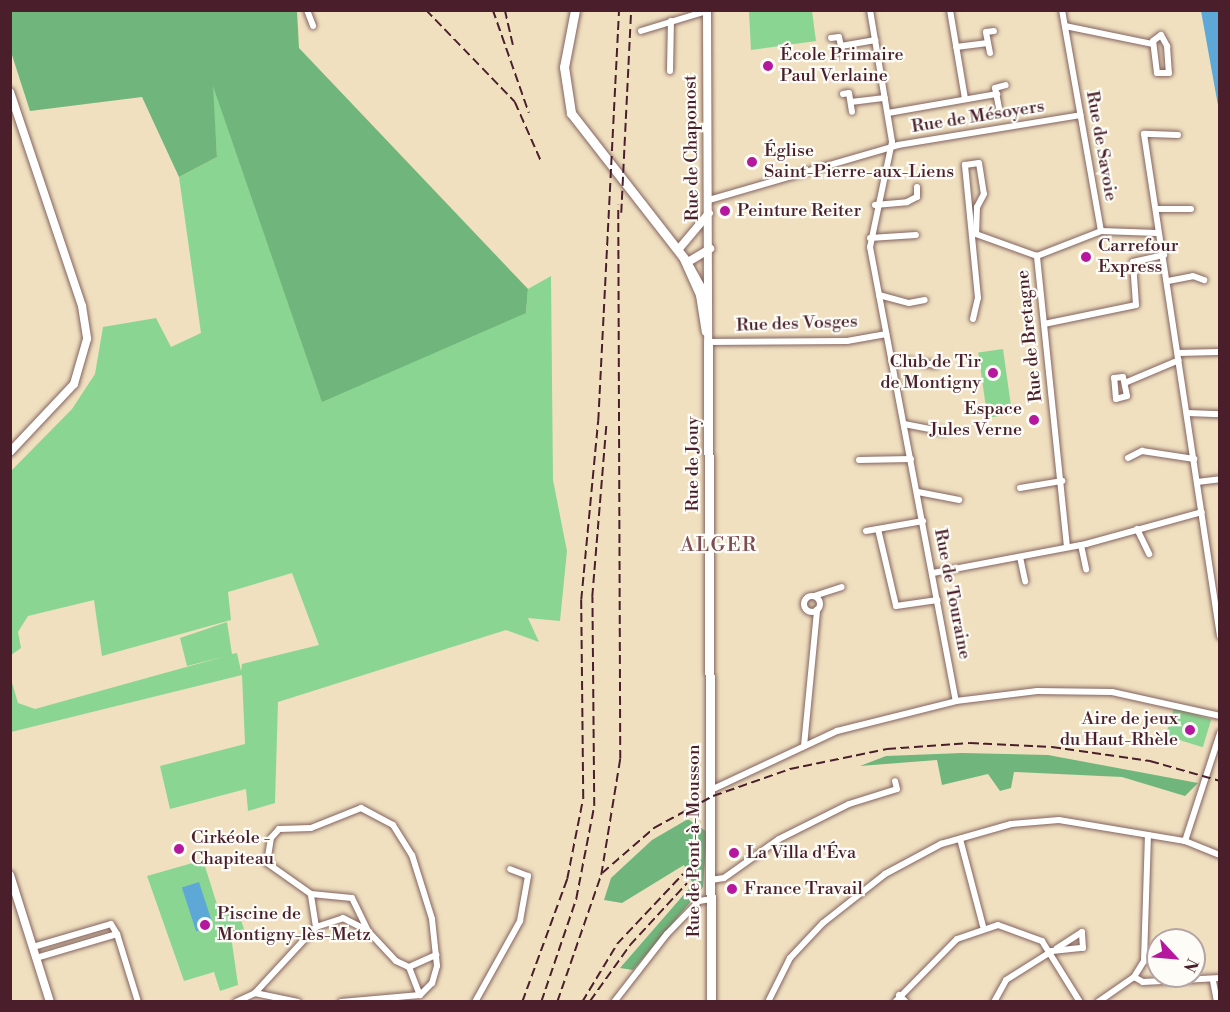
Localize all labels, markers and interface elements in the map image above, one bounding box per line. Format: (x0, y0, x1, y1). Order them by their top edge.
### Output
place label: École Primaire Paul Verlaine (780, 45, 904, 88)
marker: École Primaire Paul Verlaine (761, 59, 775, 73)
street label: Rue de Chaponost (680, 75, 704, 221)
street label: Rue de Savoie (1081, 89, 1121, 203)
street label: Rue de Mésoyers (910, 96, 1046, 138)
place label: Église Saint-Pierre-aux-Liens (764, 141, 954, 184)
marker: Église Saint-Pierre-aux-Liens (745, 155, 759, 169)
place label: Peinture Reiter (737, 200, 861, 222)
marker: Peinture Reiter (718, 204, 732, 218)
place label: Carrefour Express (1098, 236, 1179, 278)
marker: Carrefour Express (1079, 250, 1093, 264)
street label: Rue de Bretagne (1012, 269, 1048, 403)
street label: Rue des Vosges (736, 311, 858, 337)
place label: Club de Tir de Montigny (880, 352, 981, 394)
marker: Club de Tir de Montigny (986, 366, 1000, 380)
place label: Espace Jules Verne (930, 399, 1022, 442)
marker: Espace Jules Verne (1027, 413, 1041, 427)
street label: Rue de Jouy (682, 416, 704, 512)
street label: Rue de Touraine (929, 527, 975, 661)
district label: ALGER (681, 533, 757, 557)
place label: Aire de jeux du Haut-Rhèle (1060, 709, 1178, 752)
marker: Aire de jeux du Haut-Rhèle (1183, 723, 1197, 737)
street label: Rue de Pont-à-Mousson (683, 744, 705, 938)
place label: Cirkéole - Chapiteau (191, 828, 274, 870)
marker: Cirkéole - Chapiteau (172, 842, 186, 856)
place label: La Villa d'Éva (746, 842, 856, 864)
marker: La Villa d'Éva (727, 846, 741, 860)
place label: France Travail (744, 878, 863, 900)
marker: France Travail (725, 882, 739, 896)
place label: Piscine de Montigny-lès-Metz (217, 904, 371, 946)
marker: Piscine de Montigny-lès-Metz (198, 918, 212, 932)
north arrow (1146, 928, 1206, 988)
text: N (1179, 955, 1202, 975)

